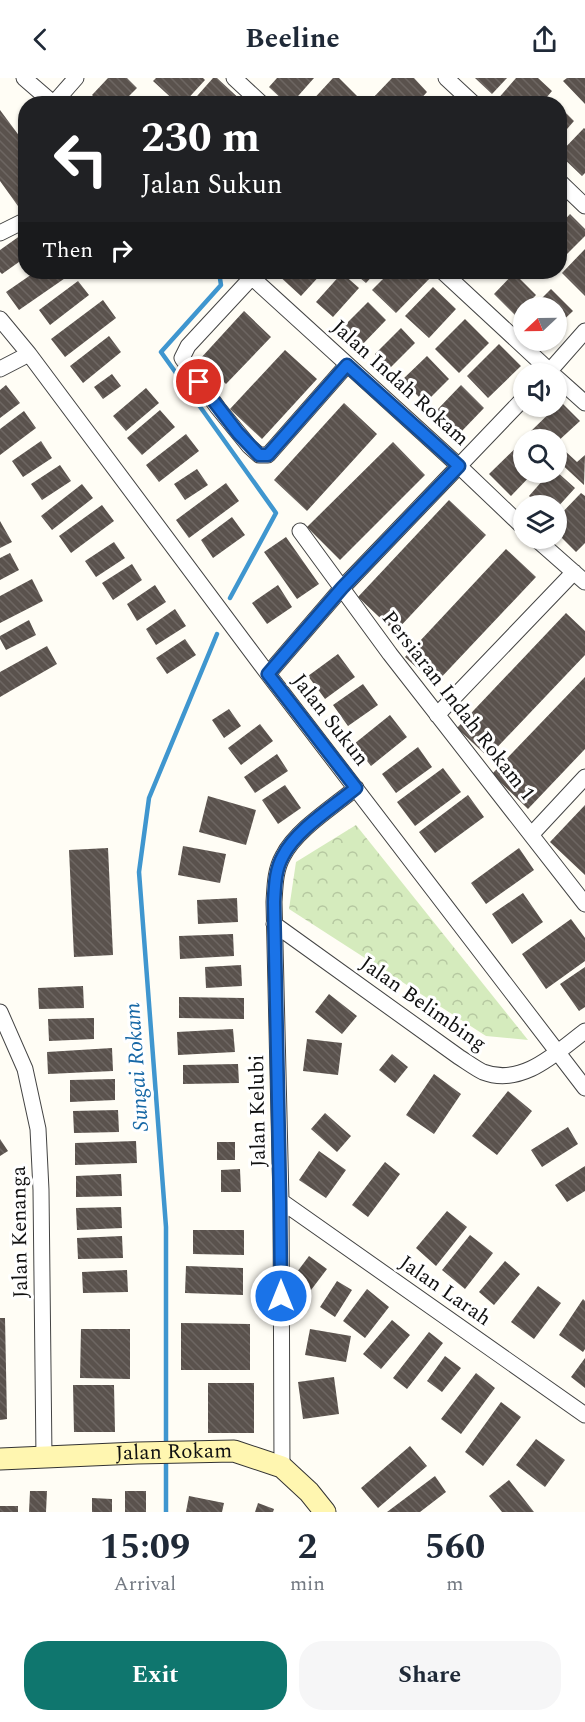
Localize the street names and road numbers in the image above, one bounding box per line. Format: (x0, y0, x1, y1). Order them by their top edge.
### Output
street label: Jalan Indah Rokam (324, 312, 476, 454)
street label: Persiaran Indah Rokam 1 (373, 604, 543, 808)
street label: Jalan Sukun (284, 667, 376, 773)
street label: Jalan Belimbing (353, 948, 493, 1060)
street label: Jalan Kelubi (241, 1054, 275, 1168)
street label: Jalan Kenanga (3, 1165, 37, 1299)
street label: Jalan Larah (392, 1247, 498, 1335)
street label: Jalan Rokam (115, 1435, 233, 1470)

